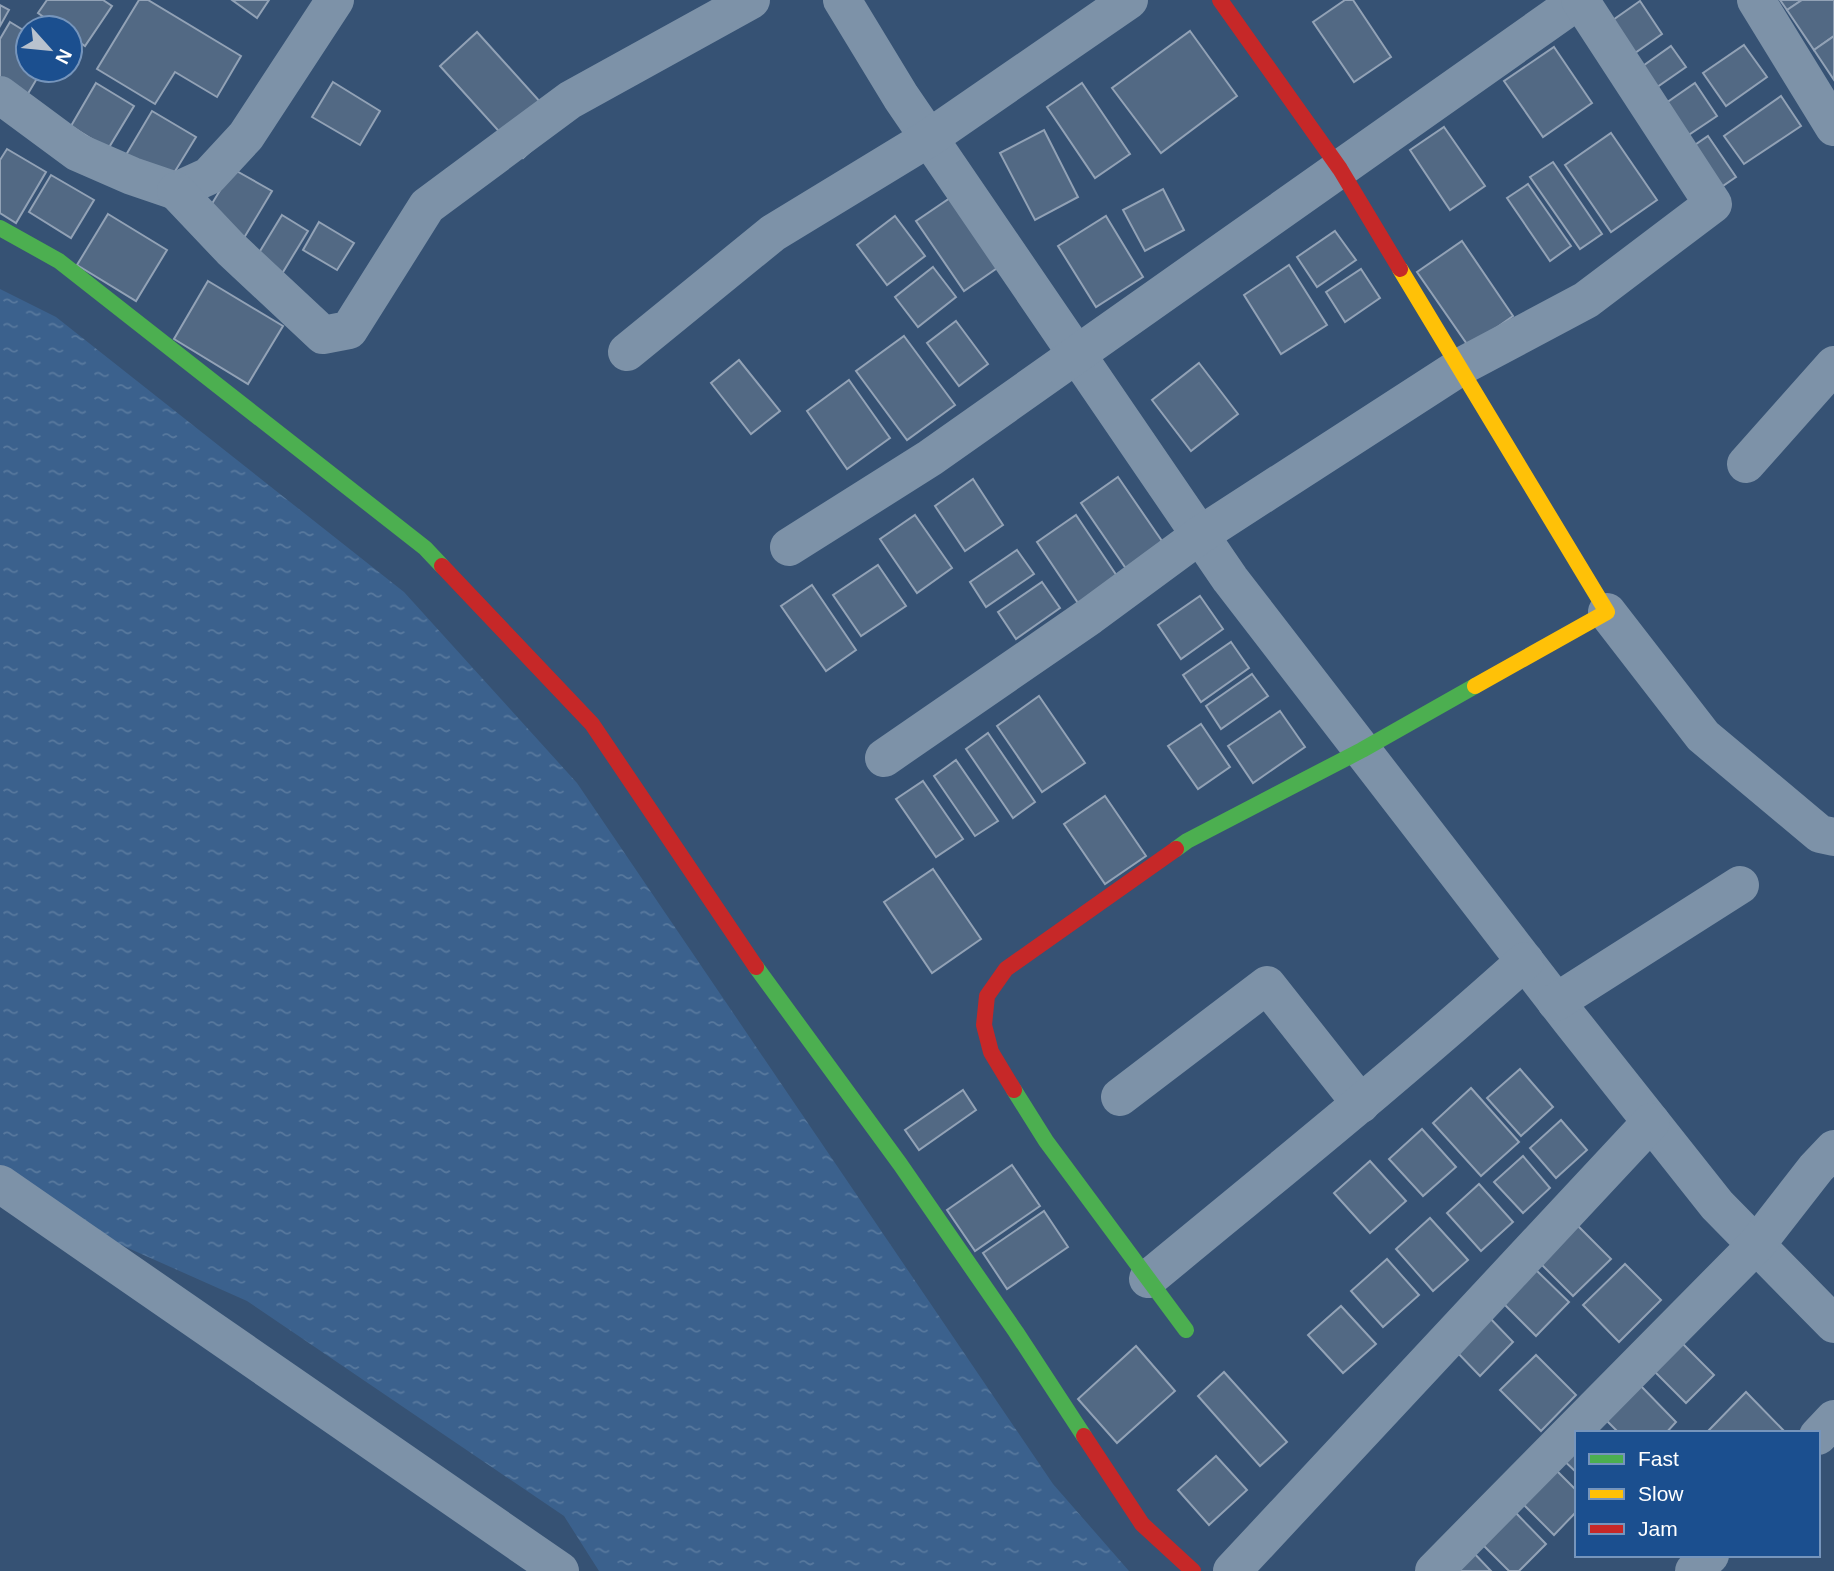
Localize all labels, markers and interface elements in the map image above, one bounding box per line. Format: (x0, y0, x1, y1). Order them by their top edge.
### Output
north arrow (14, 14, 84, 84)
text: N (51, 46, 76, 67)
legend (1575, 1431, 1820, 1557)
text: Fast (1638, 1447, 1679, 1470)
text: Slow (1638, 1482, 1684, 1505)
text: Jam (1638, 1517, 1678, 1540)

